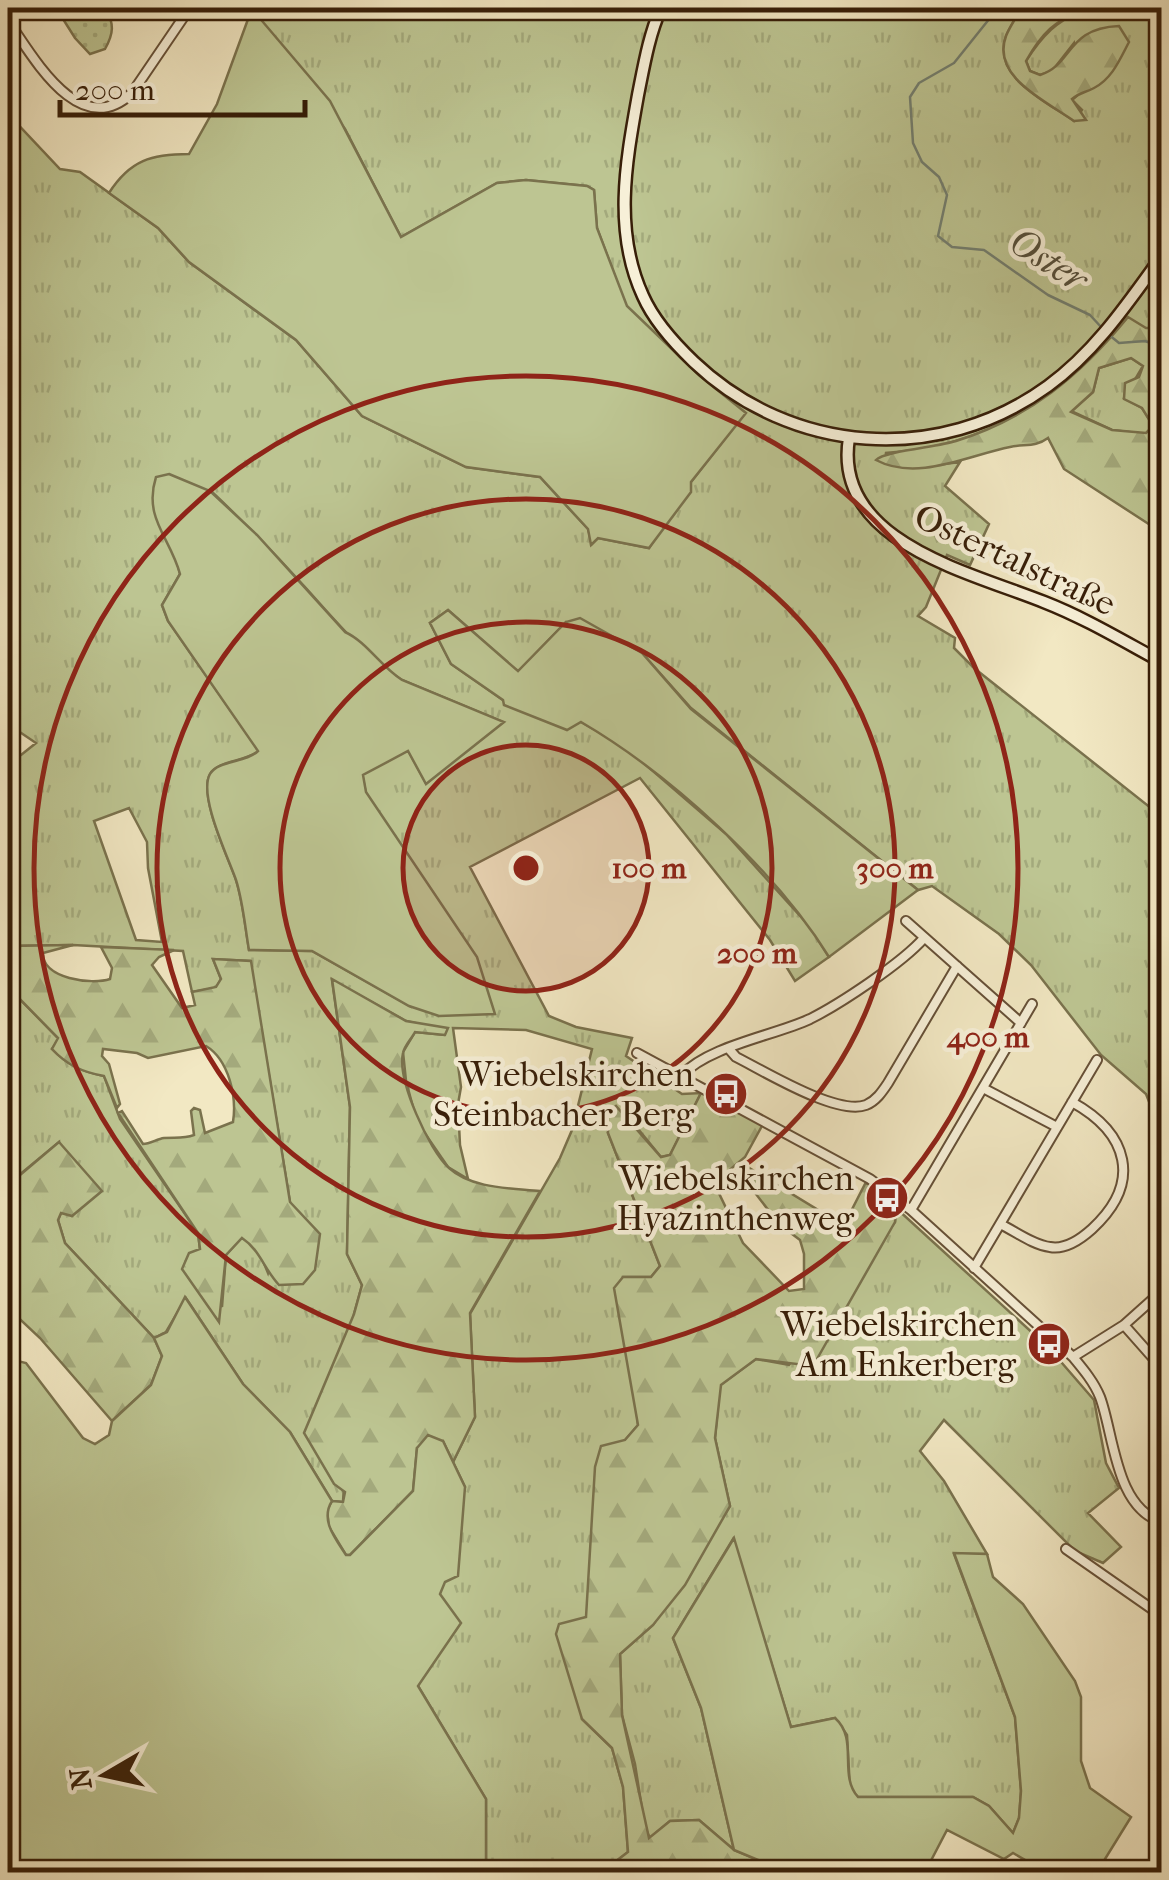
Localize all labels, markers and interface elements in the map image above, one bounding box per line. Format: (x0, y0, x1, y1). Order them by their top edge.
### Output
scale bar (60, 55, 305, 117)
text: 200 m (75, 73, 155, 108)
water label: Oster (1000, 219, 1098, 303)
street label: Ostertalstraße (908, 496, 1122, 624)
centre of rings (508, 850, 544, 886)
text: 100 m (611, 851, 688, 886)
text: 300 m (857, 851, 934, 886)
text: 200 m (717, 936, 798, 971)
text: 400 m (946, 1020, 1030, 1056)
place label: Wiebelskirchen Steinbacher Berg (433, 1054, 694, 1135)
bus stop icon: Wiebelskirchen Steinbacher Berg (703, 1071, 749, 1117)
place label: Wiebelskirchen Hyazinthenweg (616, 1158, 854, 1239)
bus stop icon: Wiebelskirchen Hyazinthenweg (864, 1175, 910, 1221)
place label: Wiebelskirchen Am Enkerberg (780, 1304, 1016, 1385)
bus stop icon: Wiebelskirchen Am Enkerberg (1026, 1321, 1072, 1367)
north arrow (55, 1725, 155, 1825)
text: N (63, 1765, 99, 1792)

